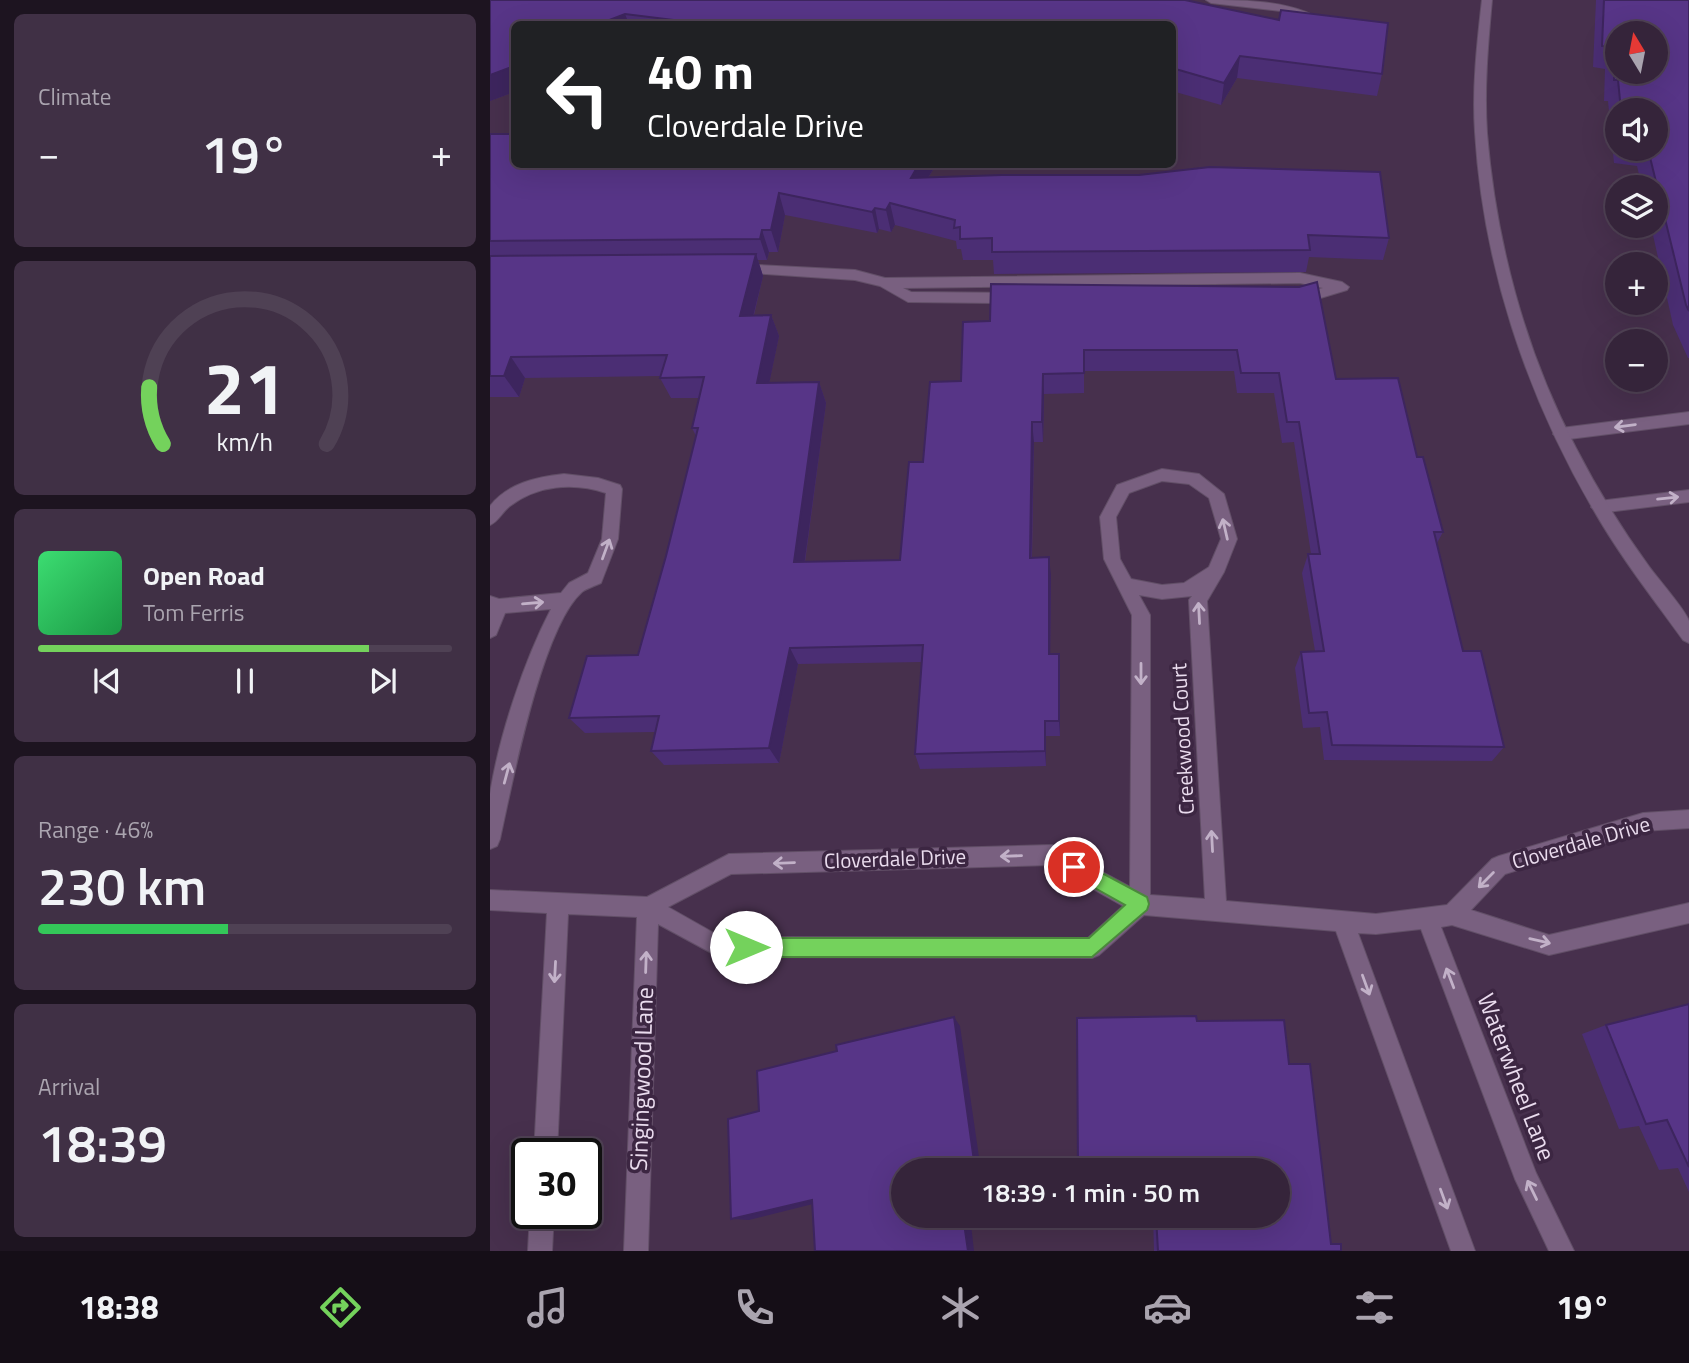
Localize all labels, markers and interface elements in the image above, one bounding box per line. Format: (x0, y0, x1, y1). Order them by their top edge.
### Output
north arrow (1605, 21, 1668, 84)
map controls (1605, 21, 1668, 392)
text: 40 m (647, 33, 754, 108)
icon: left (532, 49, 623, 140)
text: Climate (38, 79, 111, 114)
button: sound (1605, 98, 1668, 161)
text: Cloverdale Drive (647, 101, 864, 149)
text: 19° (201, 114, 289, 193)
text: − (38, 124, 59, 182)
text: + (431, 124, 452, 182)
button: layers (1605, 175, 1668, 238)
button: + (1605, 252, 1668, 315)
button: − (1605, 329, 1668, 392)
text: 21 (204, 333, 286, 443)
one-way arrow (1614, 419, 1637, 432)
text: km/h (217, 423, 273, 461)
one-way arrow (1657, 491, 1679, 504)
one-way arrow (1218, 518, 1231, 541)
one-way arrow (601, 538, 613, 560)
text: Open Road (143, 556, 265, 595)
text: Tom Ferris (143, 595, 244, 630)
one-way arrow (521, 596, 543, 609)
one-way arrow (1192, 603, 1205, 625)
icon: previous (88, 662, 126, 700)
icon: pause (226, 662, 264, 700)
icon: next (364, 662, 402, 700)
street label: Creekwood Court (1162, 662, 1202, 816)
one-way arrow (1134, 663, 1148, 686)
one-way arrow (501, 762, 514, 785)
street label: Cloverdale Drive (1508, 807, 1654, 877)
text: Range · 46% (38, 812, 153, 847)
one-way arrow (1205, 830, 1218, 852)
pin (1044, 837, 1104, 897)
street label: Cloverdale Drive (823, 840, 967, 876)
text: 230 km (38, 846, 206, 925)
icon: arrive (1055, 848, 1093, 886)
one-way arrow (1000, 849, 1023, 863)
one-way arrow (772, 856, 795, 869)
one-way arrow (1478, 871, 1495, 888)
position arrow (709, 910, 783, 984)
one-way arrow (1529, 936, 1551, 949)
one-way arrow (640, 951, 653, 974)
one-way arrow (548, 960, 561, 983)
one-way arrow (1442, 967, 1455, 989)
one-way arrow (1361, 974, 1373, 996)
street label: Singingwood Lane (620, 986, 662, 1172)
street label: Waterwheel Lane (1468, 988, 1565, 1166)
text: Arrival (38, 1069, 100, 1104)
text: 18:39 (38, 1103, 167, 1182)
speed limit sign: 30 (511, 1138, 602, 1229)
text: 18:39 · 1 min · 50 m (981, 1173, 1200, 1212)
one-way arrow (1525, 1180, 1538, 1201)
one-way arrow (1439, 1188, 1451, 1210)
text: 18:38 (79, 1283, 159, 1331)
icon: directions (316, 1283, 365, 1332)
icon: music (523, 1283, 572, 1332)
icon: phone (730, 1283, 779, 1332)
icon: climate (936, 1283, 985, 1332)
icon: car (1143, 1283, 1192, 1332)
icon: filters (1350, 1283, 1399, 1332)
text: 19° (1556, 1283, 1610, 1331)

